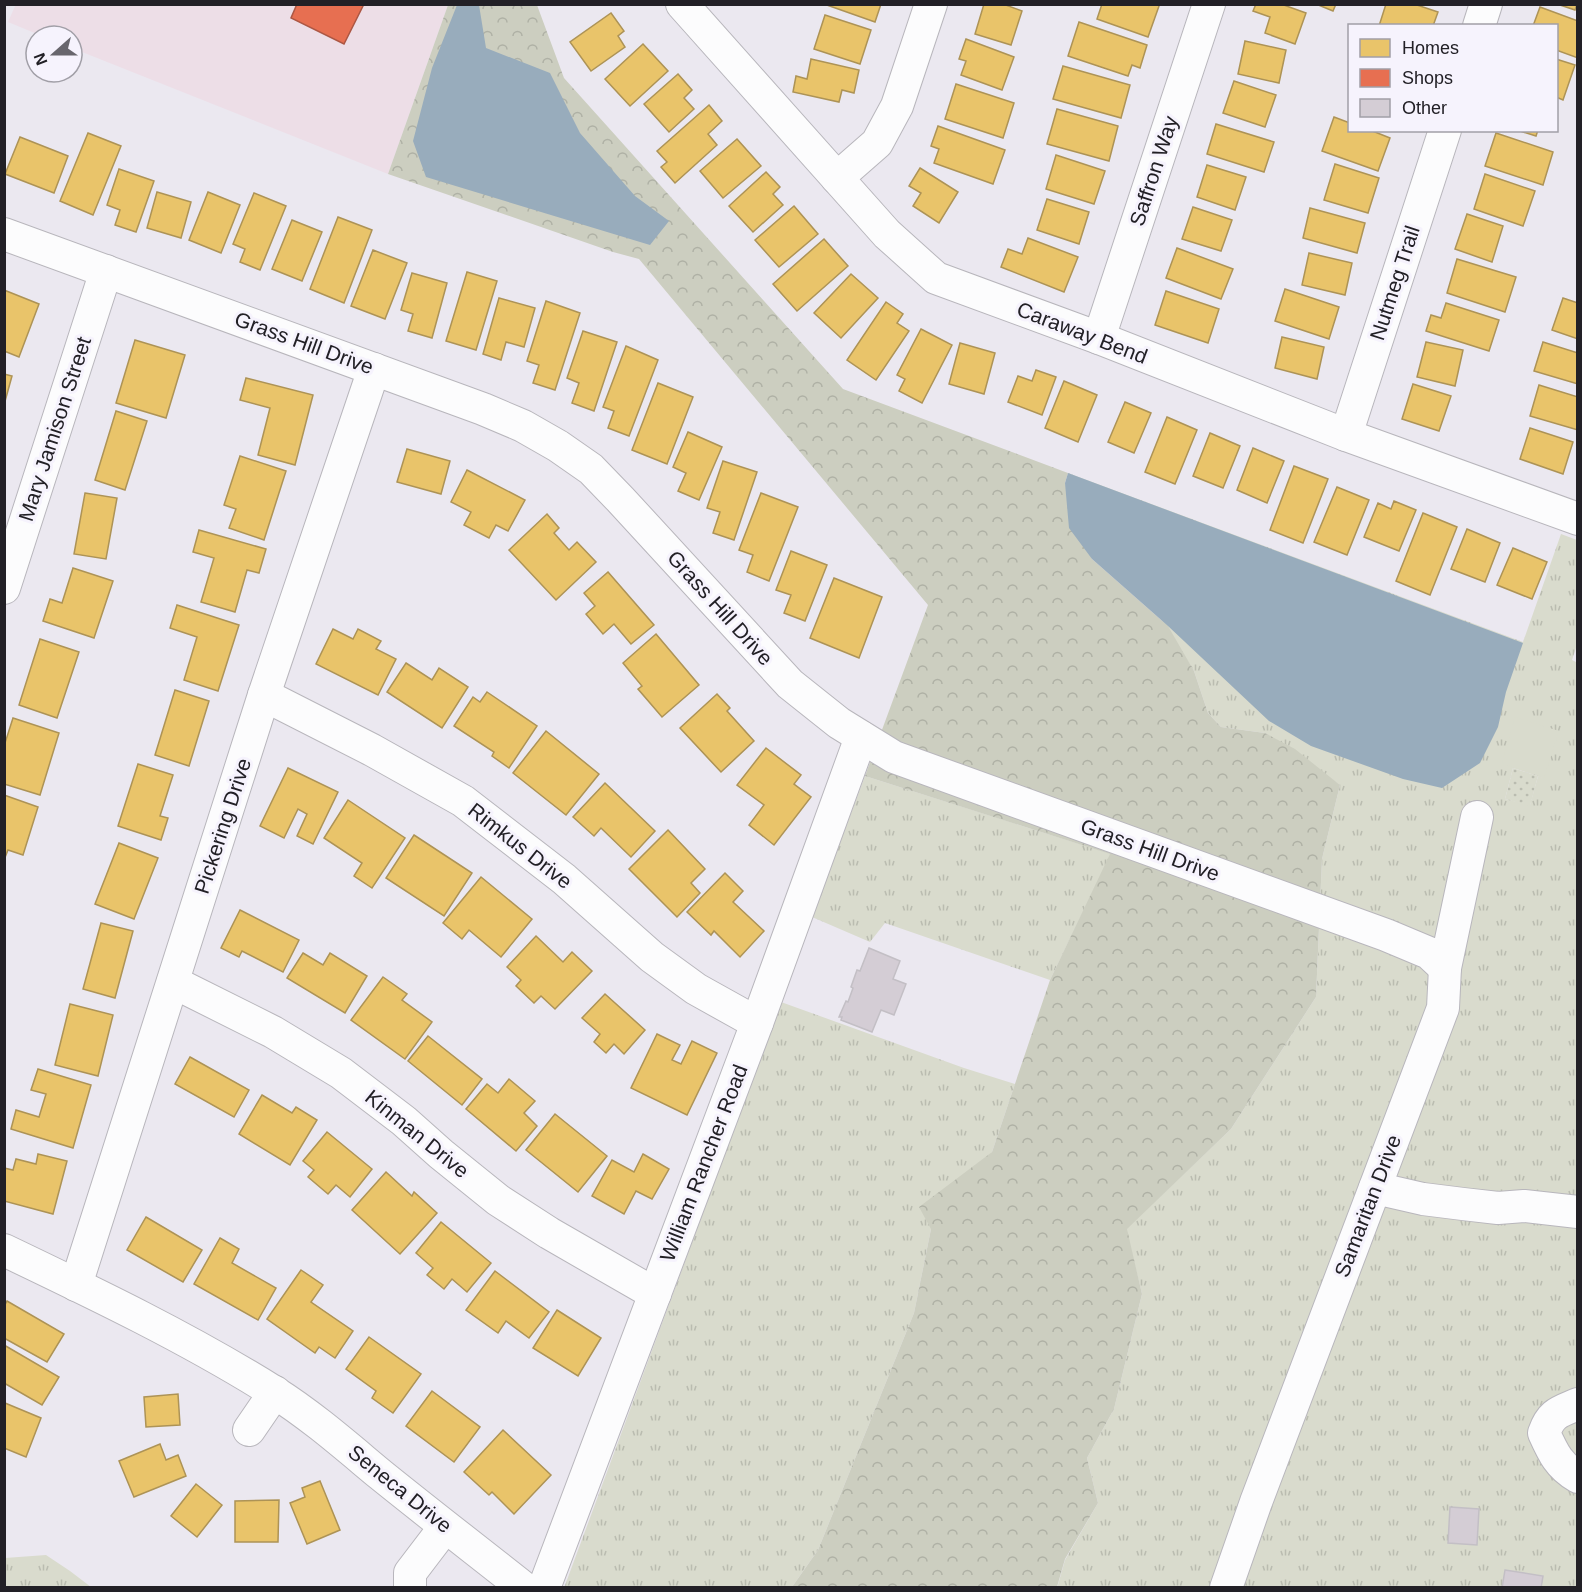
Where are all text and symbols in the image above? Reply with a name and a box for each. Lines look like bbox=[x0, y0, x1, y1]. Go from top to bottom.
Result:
north arrow bbox=[24, 24, 84, 84]
legend bbox=[1348, 24, 1558, 132]
text: Homes bbox=[1402, 38, 1459, 58]
text: N bbox=[30, 51, 50, 68]
text: Shops bbox=[1402, 68, 1453, 88]
text: Other bbox=[1402, 98, 1447, 118]
street label: Saffron Way bbox=[1125, 112, 1182, 229]
street label: Nutmeg Trail bbox=[1365, 223, 1424, 343]
street label: Caraway Bend bbox=[1014, 297, 1151, 368]
street label: Grass Hill Drive bbox=[232, 307, 377, 378]
street label: Mary Jamison Street bbox=[14, 334, 95, 524]
street label: Grass Hill Drive bbox=[663, 546, 778, 670]
street label: Pickering Drive bbox=[190, 755, 255, 897]
street label: Rimkus Drive bbox=[464, 798, 577, 893]
street label: Grass Hill Drive bbox=[1078, 814, 1223, 885]
street label: William Rancher Road bbox=[655, 1061, 752, 1264]
street label: Kinman Drive bbox=[361, 1085, 474, 1182]
street label: Samaritan Drive bbox=[1330, 1131, 1405, 1280]
street label: Seneca Drive bbox=[344, 1440, 457, 1537]

